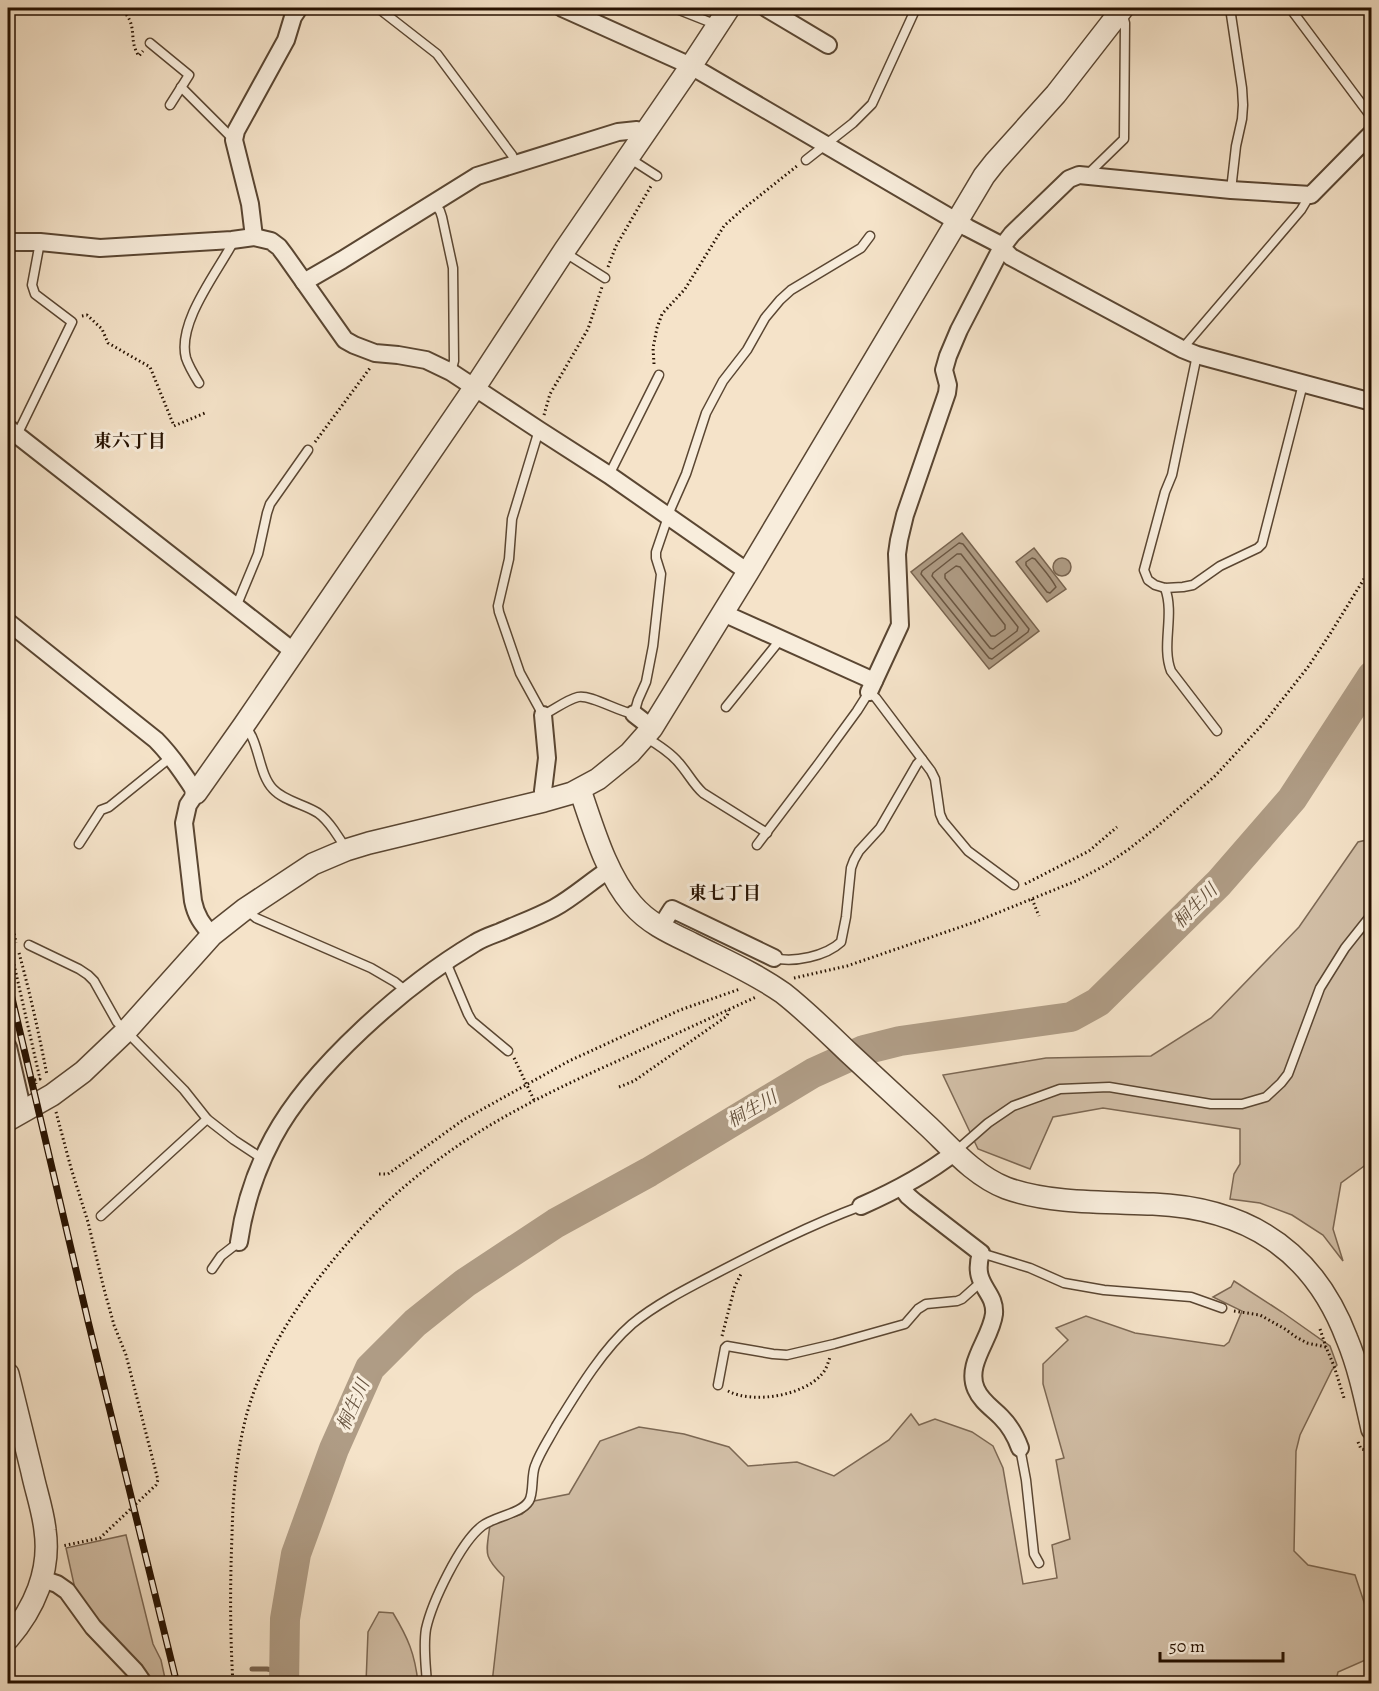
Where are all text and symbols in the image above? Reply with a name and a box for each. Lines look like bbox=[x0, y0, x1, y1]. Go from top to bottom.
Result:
district label: 東六丁目 bbox=[94, 429, 166, 453]
water label: 桐生川 bbox=[1167, 877, 1224, 934]
district label: 東七丁目 bbox=[689, 881, 761, 905]
water label: 桐生川 bbox=[723, 1084, 783, 1133]
water label: 桐生川 bbox=[331, 1374, 376, 1435]
scale bar bbox=[1160, 1625, 1283, 1663]
text: 50 m bbox=[1169, 1634, 1205, 1658]

